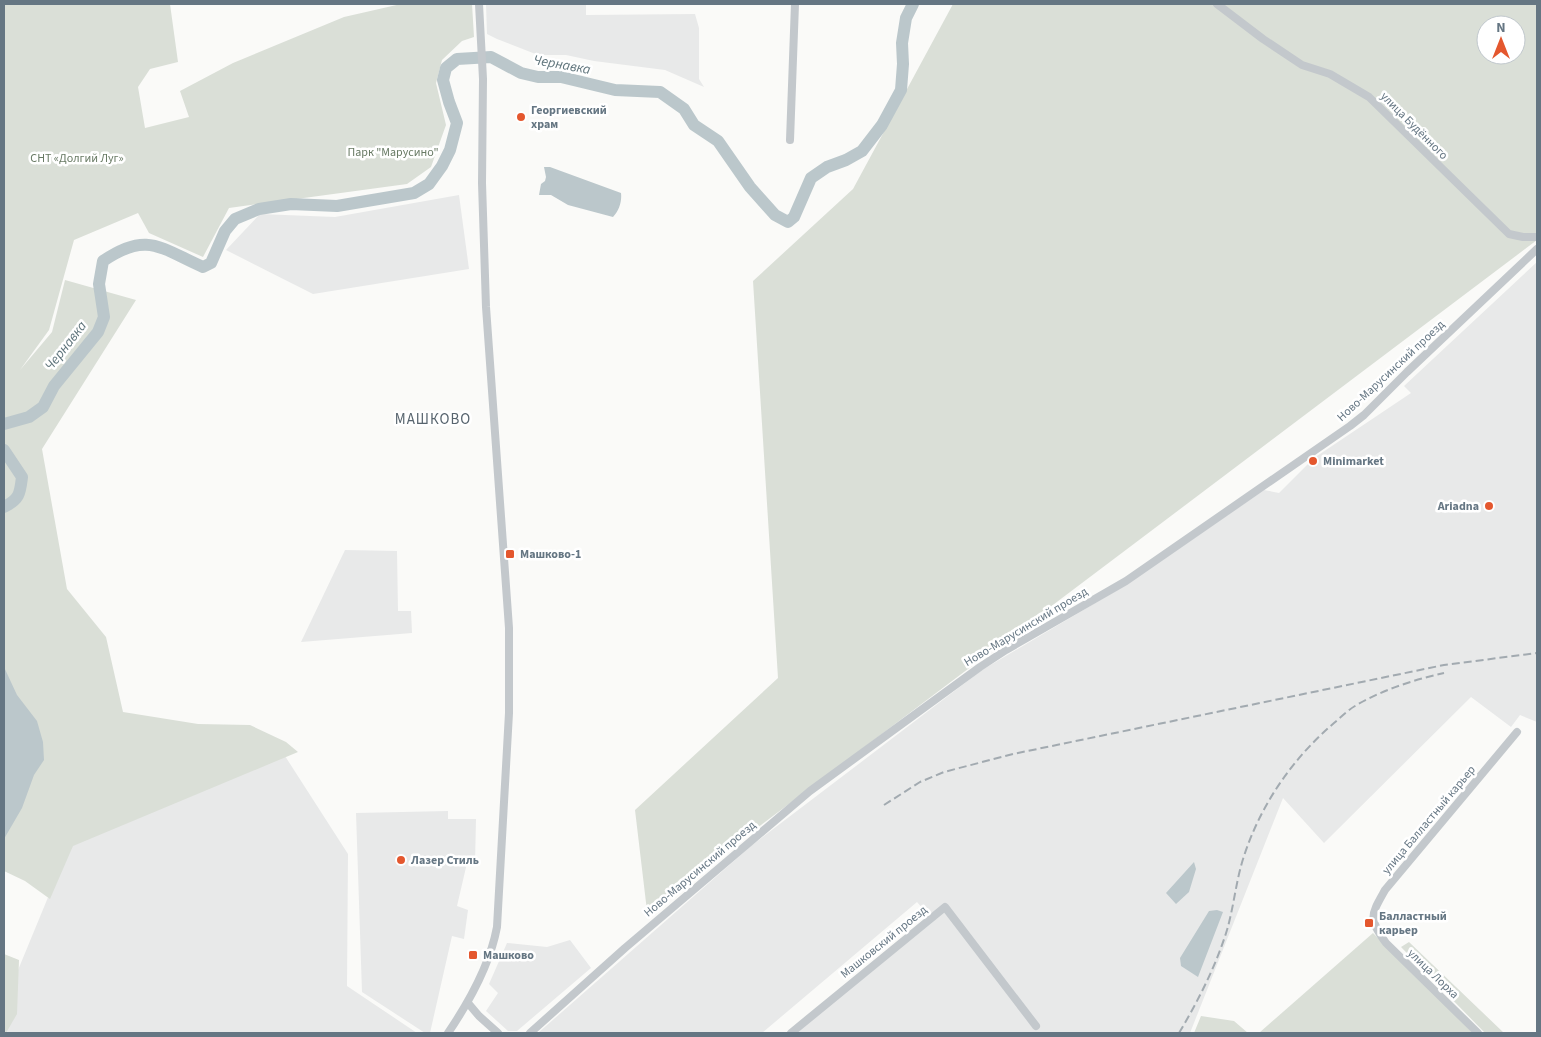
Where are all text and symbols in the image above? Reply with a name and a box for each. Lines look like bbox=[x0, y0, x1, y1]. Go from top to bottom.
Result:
north arrow bbox=[1476, 15, 1526, 65]
text: N bbox=[1496, 18, 1506, 38]
water label: Чернавка bbox=[532, 50, 593, 80]
street label: улица Будённого bbox=[1376, 88, 1452, 164]
place label: Георгиевский храм bbox=[531, 102, 607, 133]
marker: Георгиевский храм bbox=[515, 111, 527, 123]
park label: Парк "Марусино" bbox=[347, 144, 439, 161]
park label: СНТ «Долгий Луг» bbox=[30, 150, 124, 167]
street label: Ново-Марусинский проезд bbox=[1333, 316, 1449, 426]
water label: Чернавка bbox=[40, 317, 92, 375]
district label: МАШКОВО bbox=[395, 409, 471, 430]
place label: Minimarket bbox=[1323, 453, 1384, 470]
marker: Minimarket bbox=[1307, 455, 1319, 467]
place label: Ariadna bbox=[1437, 498, 1479, 515]
marker: Ariadna bbox=[1483, 500, 1495, 512]
place label: Машково-1 bbox=[520, 546, 581, 563]
marker: Машково-1 bbox=[504, 548, 516, 560]
street label: Ново-Марусинский проезд bbox=[961, 583, 1092, 671]
street label: улица Балластный карьер bbox=[1378, 762, 1480, 878]
street label: Ново-Марусинский проезд bbox=[640, 817, 760, 921]
place label: Лазер Стиль bbox=[410, 852, 479, 869]
marker: Лазер Стиль bbox=[395, 854, 407, 866]
street label: Машковский проезд bbox=[837, 901, 931, 982]
place label: Балластный карьер bbox=[1379, 908, 1447, 939]
marker: Балластный карьер bbox=[1363, 917, 1375, 929]
street label: улица Лорха bbox=[1403, 945, 1463, 1003]
place label: Машково bbox=[483, 947, 534, 964]
marker: Машково bbox=[467, 949, 479, 961]

